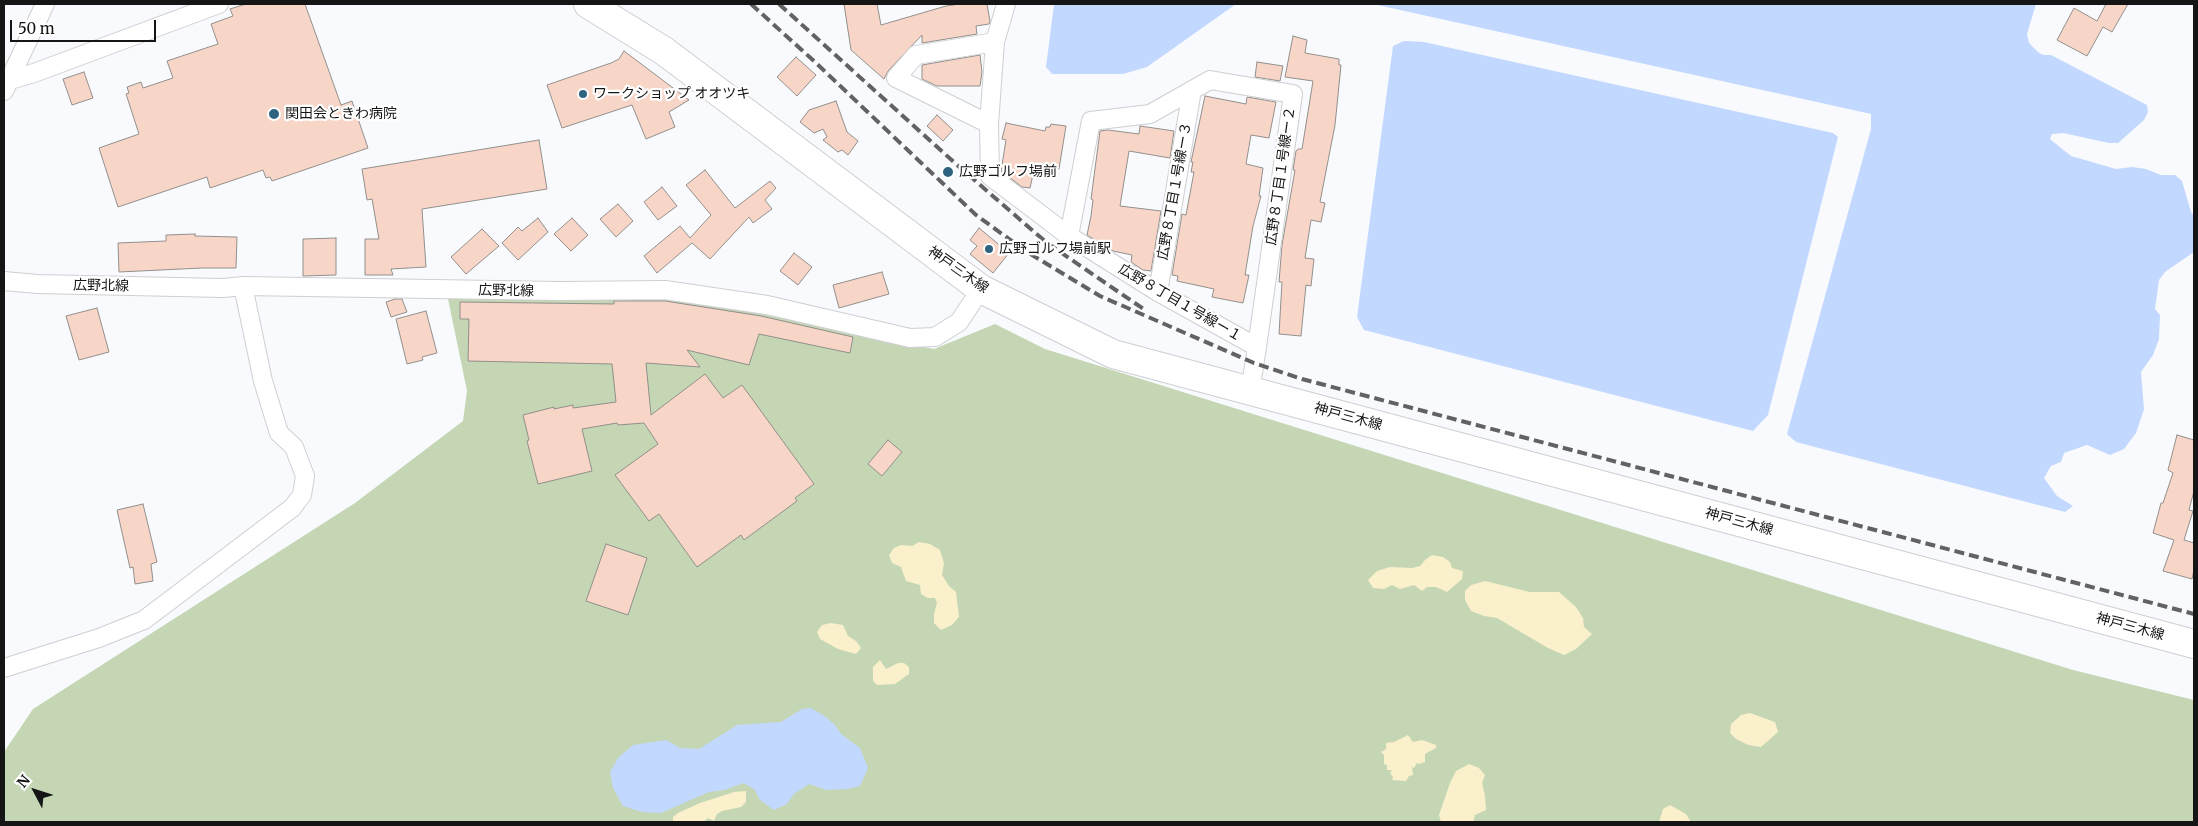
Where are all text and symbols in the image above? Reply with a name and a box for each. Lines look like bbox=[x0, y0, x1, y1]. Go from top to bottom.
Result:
scale bar bbox=[12, 10, 159, 42]
text: 50 m bbox=[18, 19, 55, 38]
place label: ワークショップ オオツキ bbox=[593, 86, 750, 102]
marker: ワークショップ オオツキ bbox=[577, 88, 589, 100]
place label: 関田会ときわ病院 bbox=[285, 106, 397, 122]
street label: 広野８丁目１号線ー２ bbox=[1263, 106, 1299, 246]
marker: 関田会ときわ病院 bbox=[267, 107, 281, 121]
street label: 広野８丁目１号線ー３ bbox=[1155, 121, 1195, 261]
place label: 広野ゴルフ場前 bbox=[959, 164, 1057, 180]
marker: 広野ゴルフ場前 bbox=[941, 165, 955, 179]
place label: 広野ゴルフ場前駅 bbox=[999, 241, 1111, 257]
street label: 神戸三木線 bbox=[925, 243, 991, 297]
marker: 広野ゴルフ場前駅 bbox=[983, 243, 995, 255]
street label: 広野８丁目１号線ー１ bbox=[1115, 261, 1245, 345]
street label: 広野北線 bbox=[73, 277, 129, 295]
street label: 広野北線 bbox=[478, 282, 534, 300]
street label: 神戸三木線 bbox=[1312, 400, 1384, 434]
street label: 神戸三木線 bbox=[1703, 505, 1775, 539]
street label: 神戸三木線 bbox=[2094, 610, 2166, 644]
north arrow bbox=[10, 766, 60, 816]
text: N bbox=[13, 771, 34, 791]

